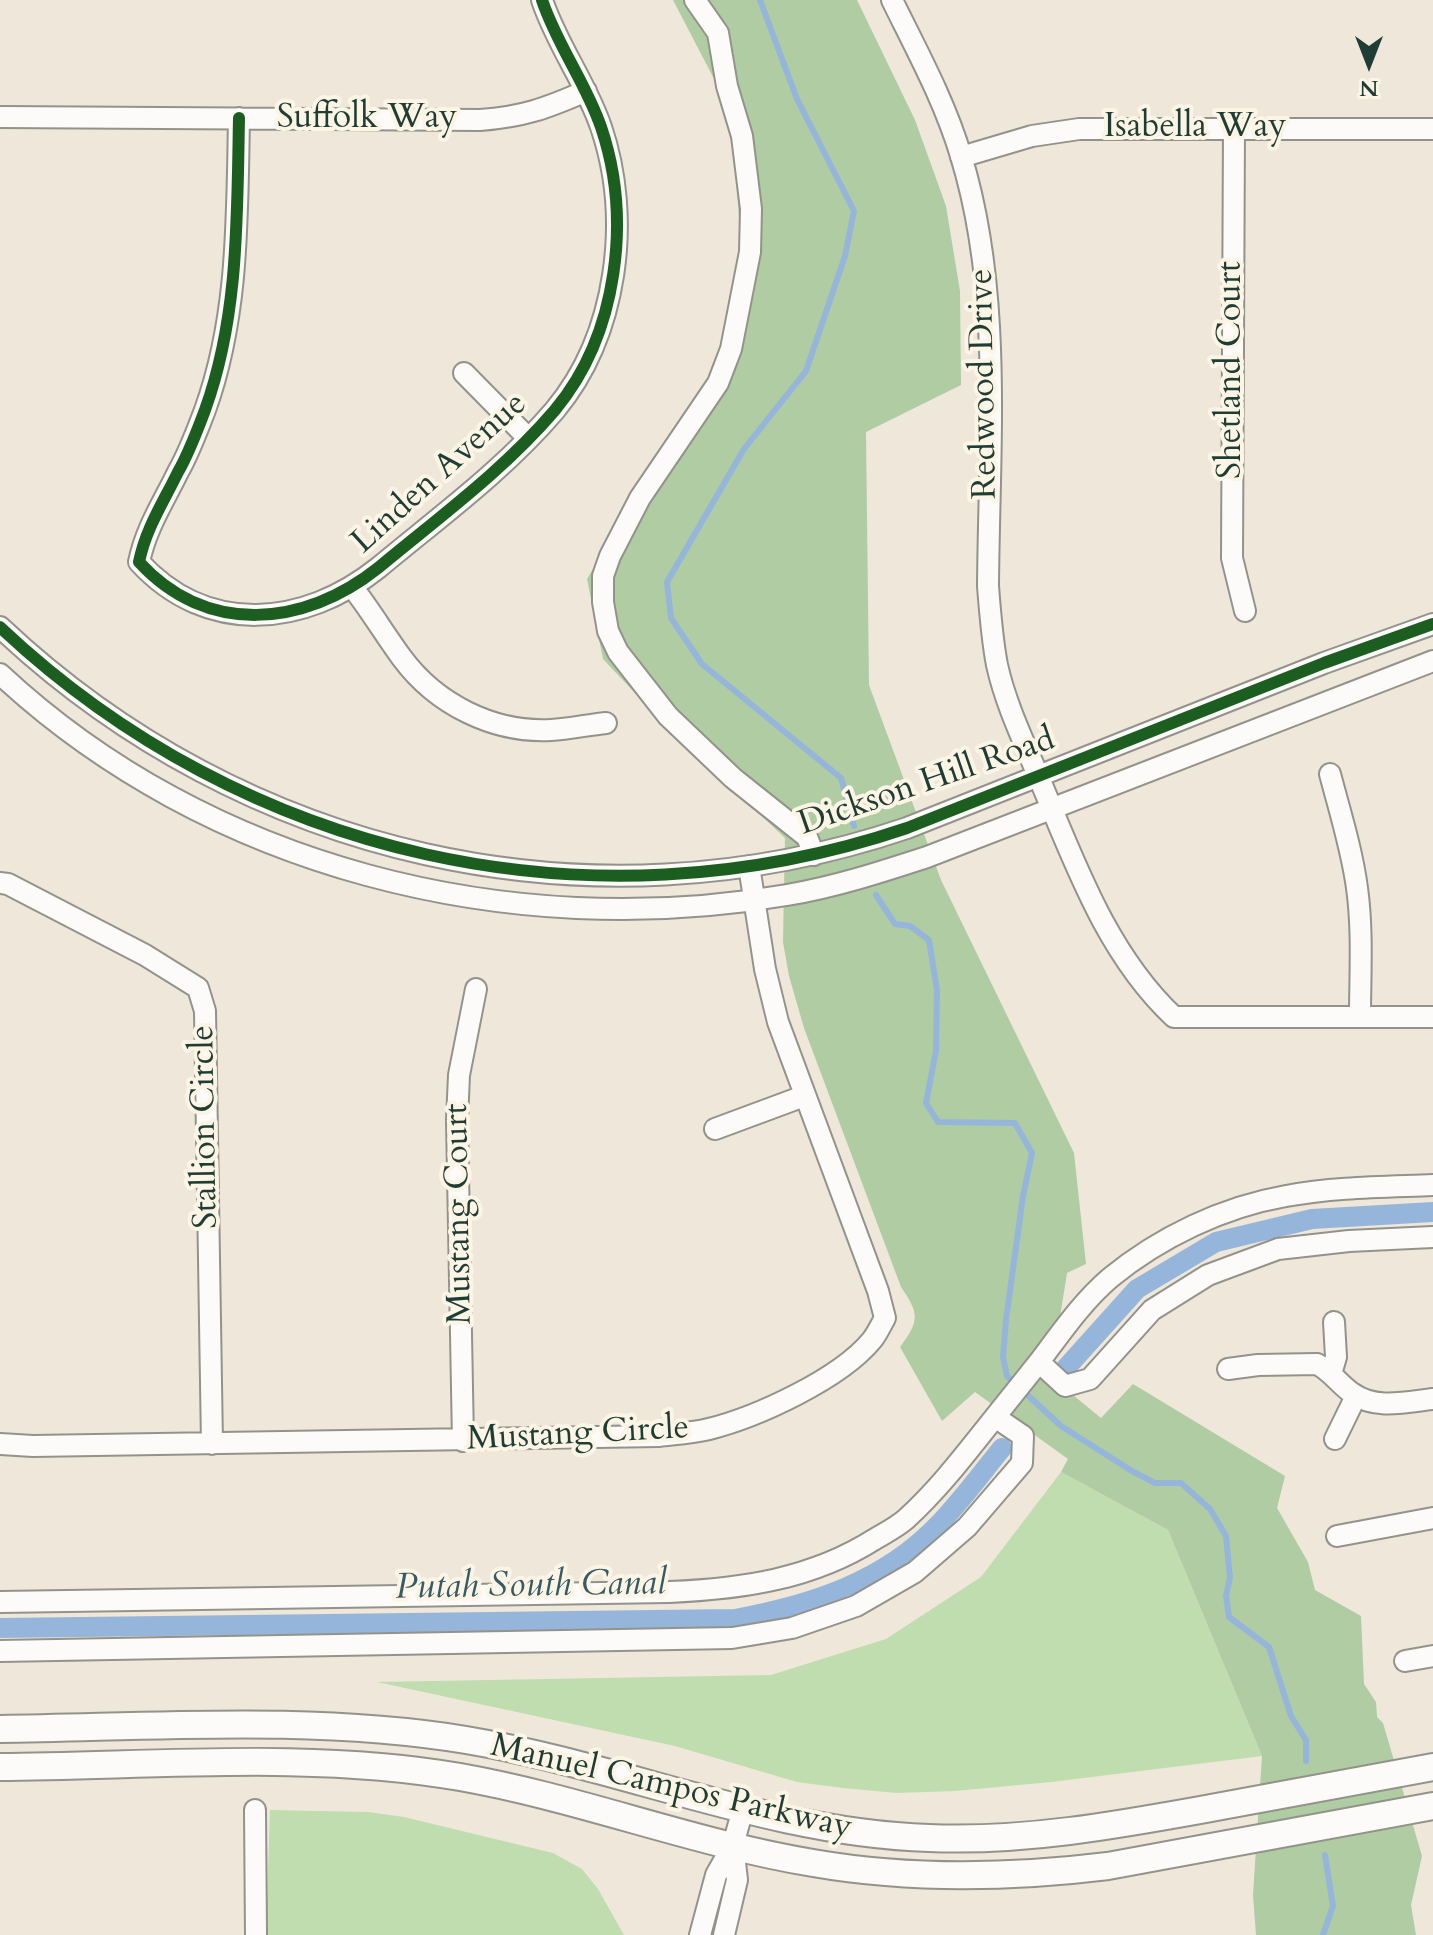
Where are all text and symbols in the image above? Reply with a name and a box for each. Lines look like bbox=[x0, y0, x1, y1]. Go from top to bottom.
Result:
north arrow bbox=[1329, 24, 1409, 104]
text: N bbox=[1359, 73, 1379, 103]
street label: Suffolk Way bbox=[277, 99, 457, 139]
street label: Isabella Way bbox=[1104, 108, 1286, 148]
street label: Shetland Court bbox=[1212, 261, 1252, 479]
street label: Redwood Drive bbox=[963, 268, 1007, 500]
street label: Linden Avenue bbox=[344, 385, 536, 563]
street label: Dickson Hill Road bbox=[794, 720, 1060, 846]
street label: Stallion Circle bbox=[184, 1025, 228, 1229]
street label: Mustang Court bbox=[438, 1103, 482, 1325]
street label: Mustang Circle bbox=[466, 1409, 690, 1461]
water label: Putah South Canal bbox=[395, 1563, 667, 1611]
street label: Manuel Campos Parkway bbox=[486, 1727, 856, 1849]

